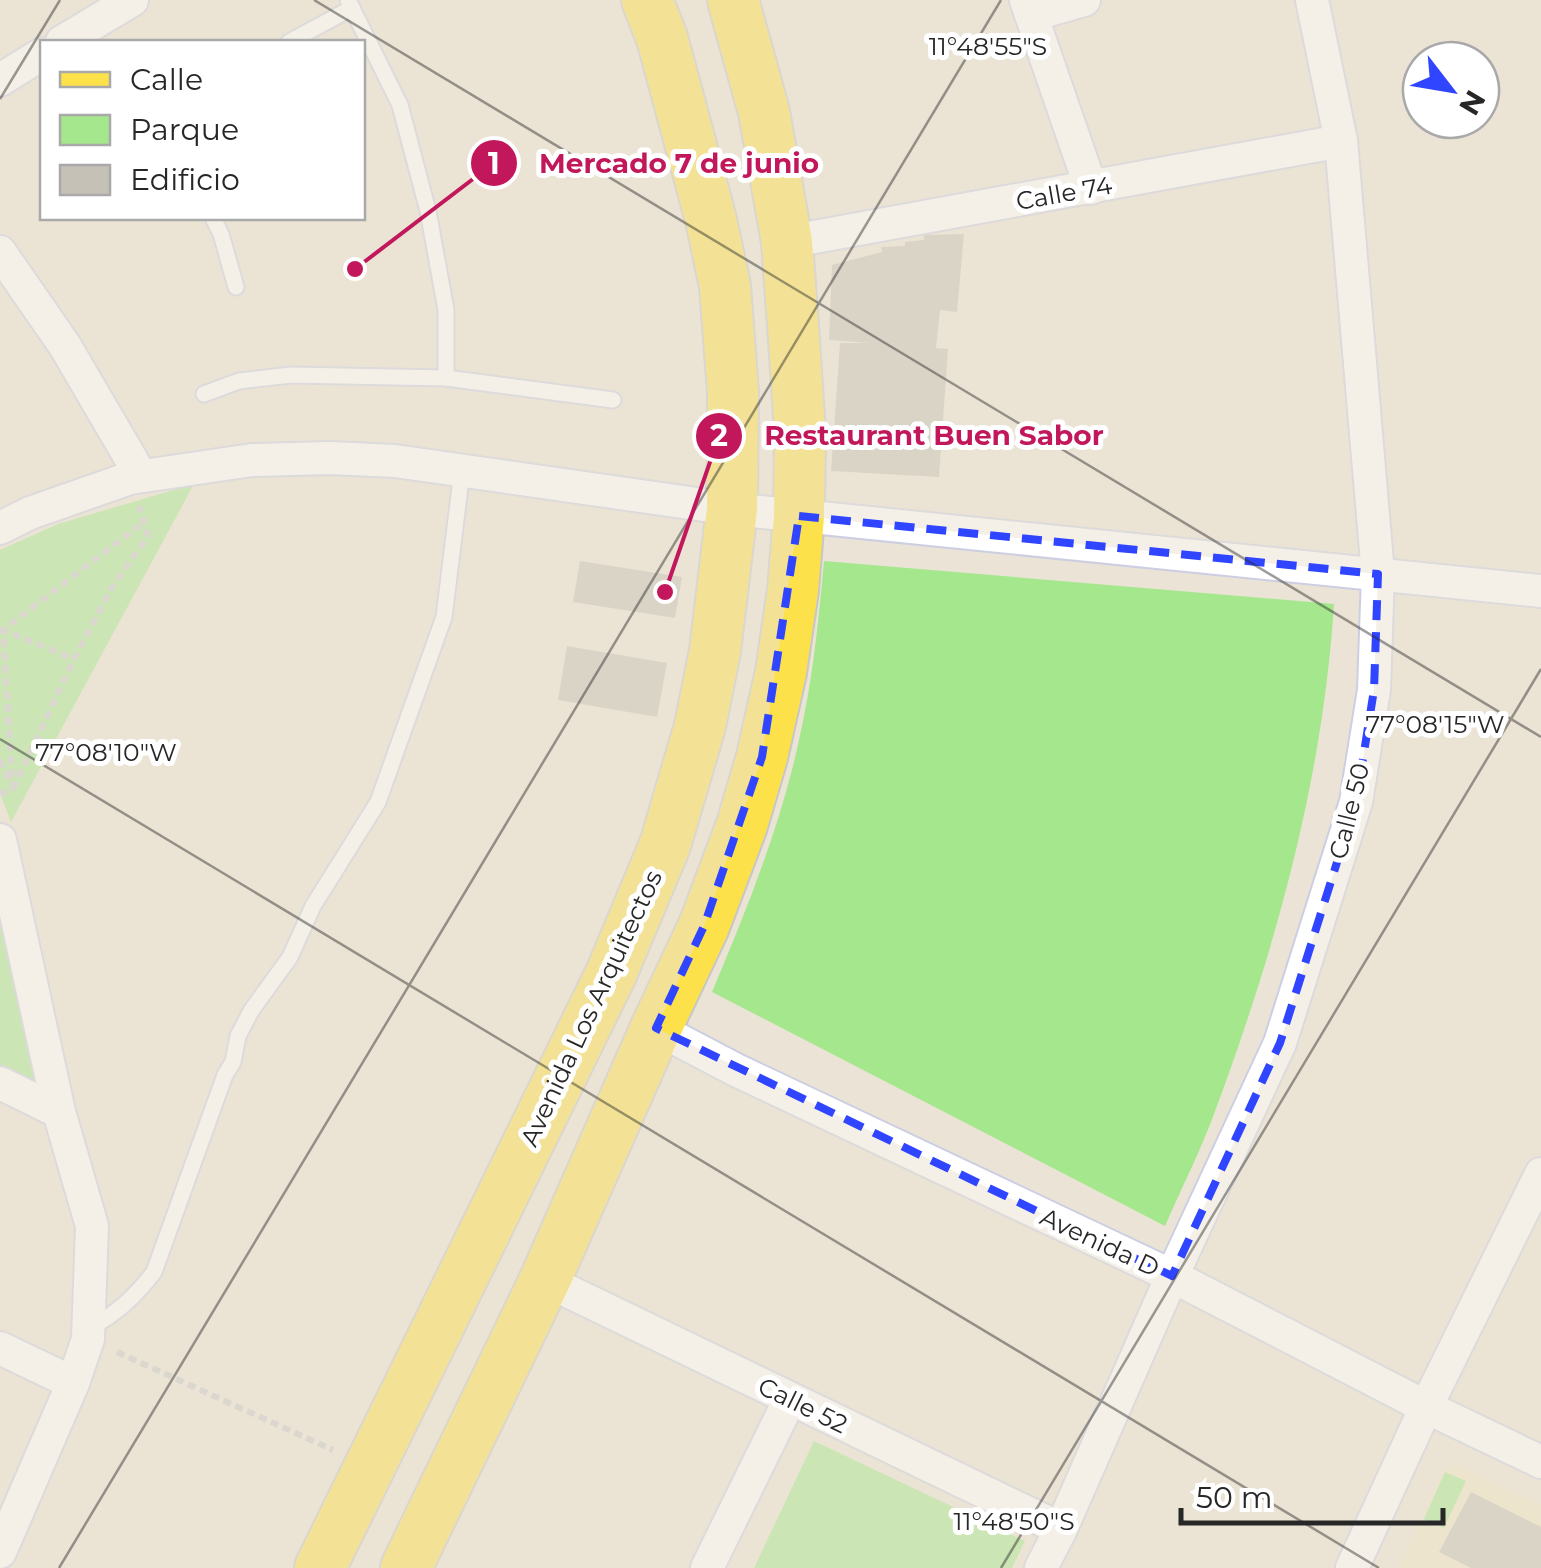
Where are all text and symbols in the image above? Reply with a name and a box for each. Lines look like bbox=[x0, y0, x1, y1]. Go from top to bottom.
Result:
text: 11°48'55"S bbox=[929, 31, 1047, 61]
legend bbox=[40, 40, 365, 220]
north arrow bbox=[1401, 40, 1501, 140]
text: Calle bbox=[130, 61, 203, 98]
text: N bbox=[1452, 84, 1493, 121]
text: Parque bbox=[130, 111, 239, 148]
callout: Mercado 7 de junio bbox=[469, 134, 839, 192]
text: 1 bbox=[488, 145, 500, 182]
text: Mercado 7 de junio bbox=[539, 146, 819, 180]
text: Edificio bbox=[130, 161, 240, 198]
street label: Calle 74 bbox=[1014, 170, 1115, 216]
callout: Restaurant Buen Sabor bbox=[694, 407, 1124, 465]
text: 2 bbox=[710, 417, 728, 454]
text: Restaurant Buen Sabor bbox=[764, 418, 1104, 452]
text: 77°08'15"W bbox=[1365, 709, 1505, 739]
text: 77°08'10"W bbox=[35, 737, 177, 767]
street label: Calle 50 bbox=[1323, 760, 1375, 862]
street label: Avenida Los Arquitectos bbox=[514, 865, 668, 1151]
street label: Avenida D bbox=[1036, 1201, 1164, 1283]
street label: Calle 52 bbox=[753, 1371, 853, 1439]
scale bar bbox=[1181, 1463, 1444, 1525]
text: 50 m bbox=[1196, 1479, 1273, 1516]
text: 11°48'50"S bbox=[953, 1506, 1075, 1536]

